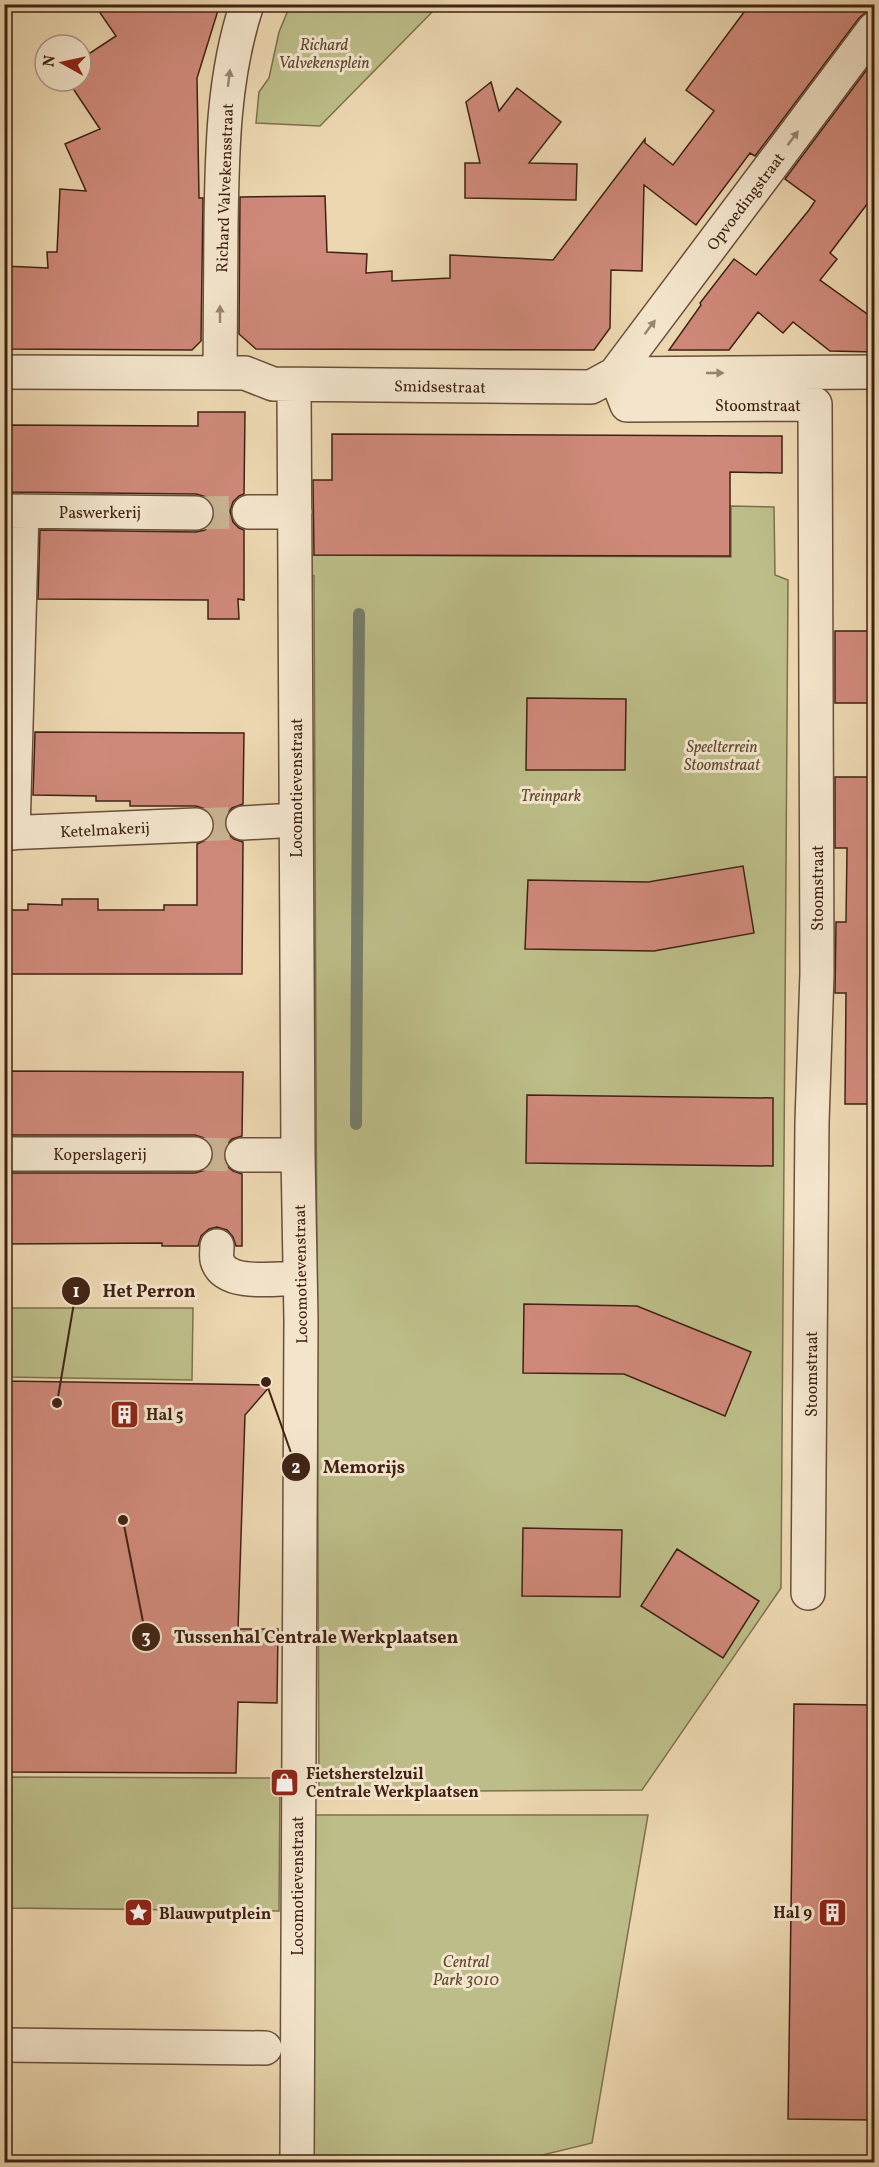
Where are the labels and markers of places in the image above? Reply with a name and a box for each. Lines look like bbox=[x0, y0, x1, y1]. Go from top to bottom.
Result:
callout: Het Perron bbox=[61, 1273, 208, 1309]
building icon: Hal 5 bbox=[109, 1398, 141, 1430]
place label: Hal 5 bbox=[146, 1405, 184, 1427]
callout: Memorijs bbox=[281, 1449, 417, 1485]
callout: Tussenhal Centrale Werkplaatsen bbox=[131, 1619, 470, 1655]
place label: Fietsherstelzuil Centrale Werkplaatsen bbox=[306, 1764, 479, 1804]
shop icon: Fietsherstelzuil Centrale Werkplaatsen bbox=[269, 1766, 301, 1798]
building icon: Hal 9 bbox=[817, 1896, 849, 1928]
place icon: Blauwputplein bbox=[122, 1897, 154, 1929]
place label: Hal 9 bbox=[773, 1903, 812, 1925]
place label: Blauwputplein bbox=[159, 1904, 272, 1926]

